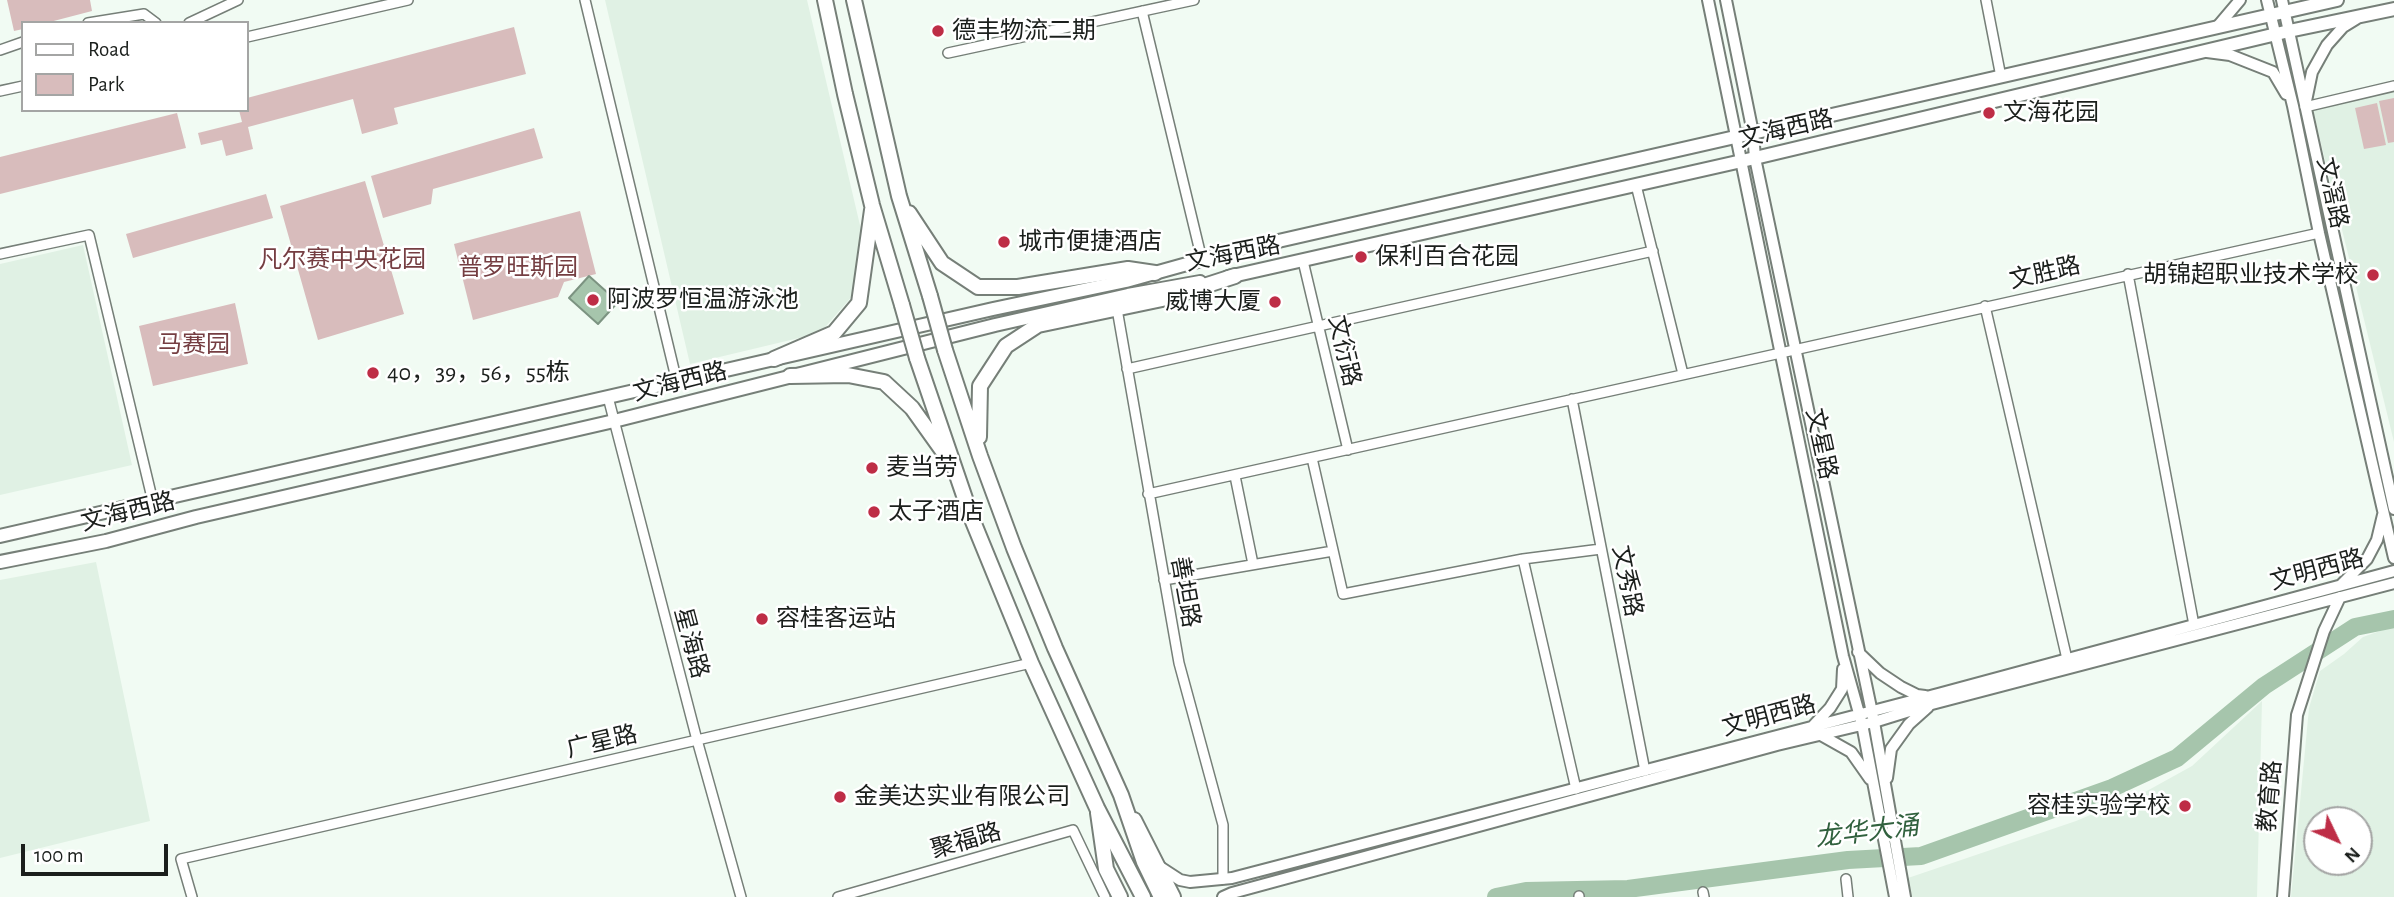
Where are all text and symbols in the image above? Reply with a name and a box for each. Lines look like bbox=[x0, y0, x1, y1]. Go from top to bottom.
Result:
place label: 德丰物流二期 bbox=[952, 17, 1096, 45]
legend bbox=[21, 21, 248, 112]
marker: 德丰物流二期 bbox=[930, 23, 946, 39]
text: Road bbox=[88, 39, 130, 60]
text: Park bbox=[88, 74, 124, 95]
place label: 文海花园 bbox=[2003, 99, 2099, 127]
street label: 文海西路 bbox=[1736, 104, 1836, 154]
marker: 文海花园 bbox=[1981, 105, 1997, 121]
street label: 文滘路 bbox=[2310, 155, 2354, 231]
place label: 城市便捷酒店 bbox=[1018, 228, 1162, 256]
street label: 文海西路 bbox=[1183, 231, 1283, 277]
marker: 城市便捷酒店 bbox=[996, 234, 1012, 250]
place label: 保利百合花园 bbox=[1375, 243, 1519, 271]
park label: 凡尔赛中央花园 bbox=[258, 246, 426, 274]
marker: 保利百合花园 bbox=[1353, 249, 1369, 265]
street label: 文胜路 bbox=[2007, 251, 2083, 295]
park label: 普罗旺斯园 bbox=[458, 254, 578, 282]
place label: 胡锦超职业技术学校 bbox=[2143, 261, 2359, 289]
marker: 胡锦超职业技术学校 bbox=[2365, 267, 2381, 283]
place label: 阿波罗恒温游泳池 bbox=[607, 286, 799, 314]
place label: 威博大厦 bbox=[1165, 288, 1261, 316]
marker: 阿波罗恒温游泳池 bbox=[585, 292, 601, 308]
marker: 威博大厦 bbox=[1267, 294, 1283, 310]
street label: 文衍路 bbox=[1322, 313, 1366, 389]
park label: 马赛园 bbox=[158, 331, 230, 359]
street label: 文海西路 bbox=[630, 356, 730, 408]
place label: 40，39，56，55栋 bbox=[387, 359, 570, 387]
marker: 40，39，56，55栋 bbox=[365, 365, 381, 381]
street label: 文星路 bbox=[1799, 406, 1843, 482]
place label: 麦当劳 bbox=[886, 454, 958, 482]
marker: 麦当劳 bbox=[864, 460, 880, 476]
street label: 文海西路 bbox=[78, 486, 178, 538]
place label: 太子酒店 bbox=[888, 498, 984, 526]
marker: 太子酒店 bbox=[866, 504, 882, 520]
street label: 文秀路 bbox=[1606, 543, 1648, 619]
street label: 文明西路 bbox=[2267, 544, 2367, 596]
street label: 善坦路 bbox=[1165, 554, 1205, 630]
street label: 星海路 bbox=[668, 604, 714, 682]
place label: 容桂客运站 bbox=[776, 605, 896, 633]
marker: 容桂客运站 bbox=[754, 611, 770, 627]
street label: 文明西路 bbox=[1719, 690, 1819, 742]
street label: 广星路 bbox=[564, 720, 640, 764]
street label: 教育路 bbox=[2253, 759, 2287, 833]
place label: 金美达实业有限公司 bbox=[854, 783, 1070, 811]
marker: 金美达实业有限公司 bbox=[832, 789, 848, 805]
place label: 容桂实验学校 bbox=[2027, 792, 2171, 820]
marker: 容桂实验学校 bbox=[2177, 798, 2193, 814]
north arrow bbox=[2303, 806, 2373, 876]
water label: 龙华大涌 bbox=[1813, 810, 1921, 854]
street label: 聚福路 bbox=[927, 817, 1005, 865]
scale bar bbox=[24, 830, 172, 874]
text: N bbox=[2341, 843, 2363, 866]
text: 100 m bbox=[34, 845, 84, 866]

